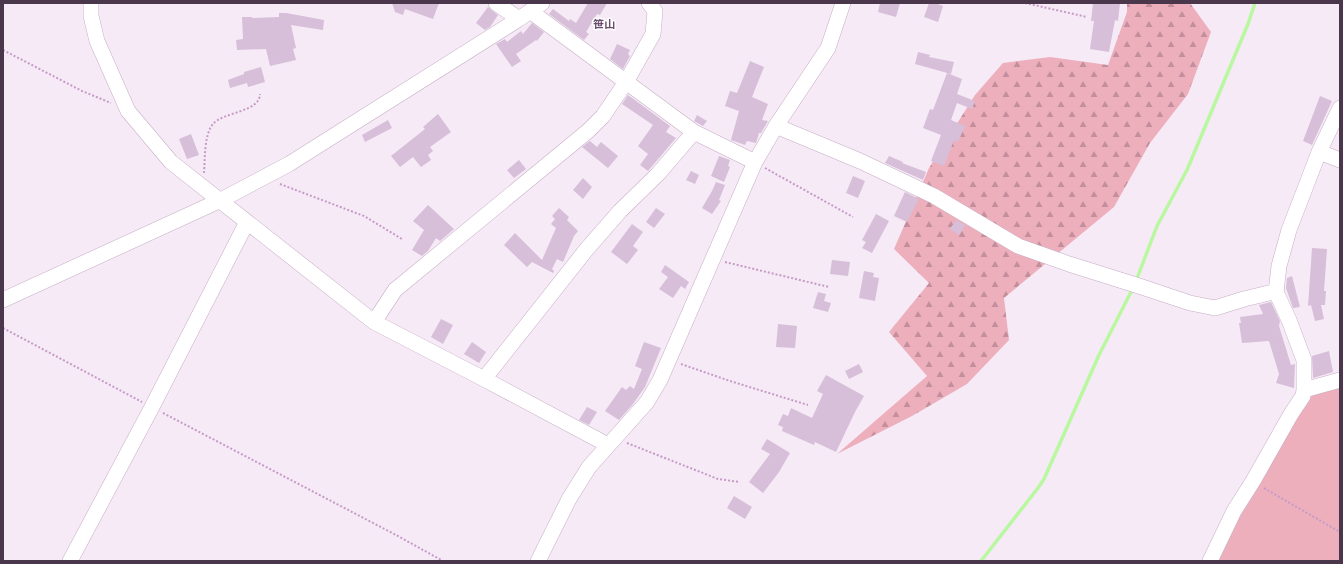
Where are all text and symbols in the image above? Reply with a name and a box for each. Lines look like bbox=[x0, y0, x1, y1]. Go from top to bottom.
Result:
district label: 笹山 bbox=[593, 18, 615, 31]

